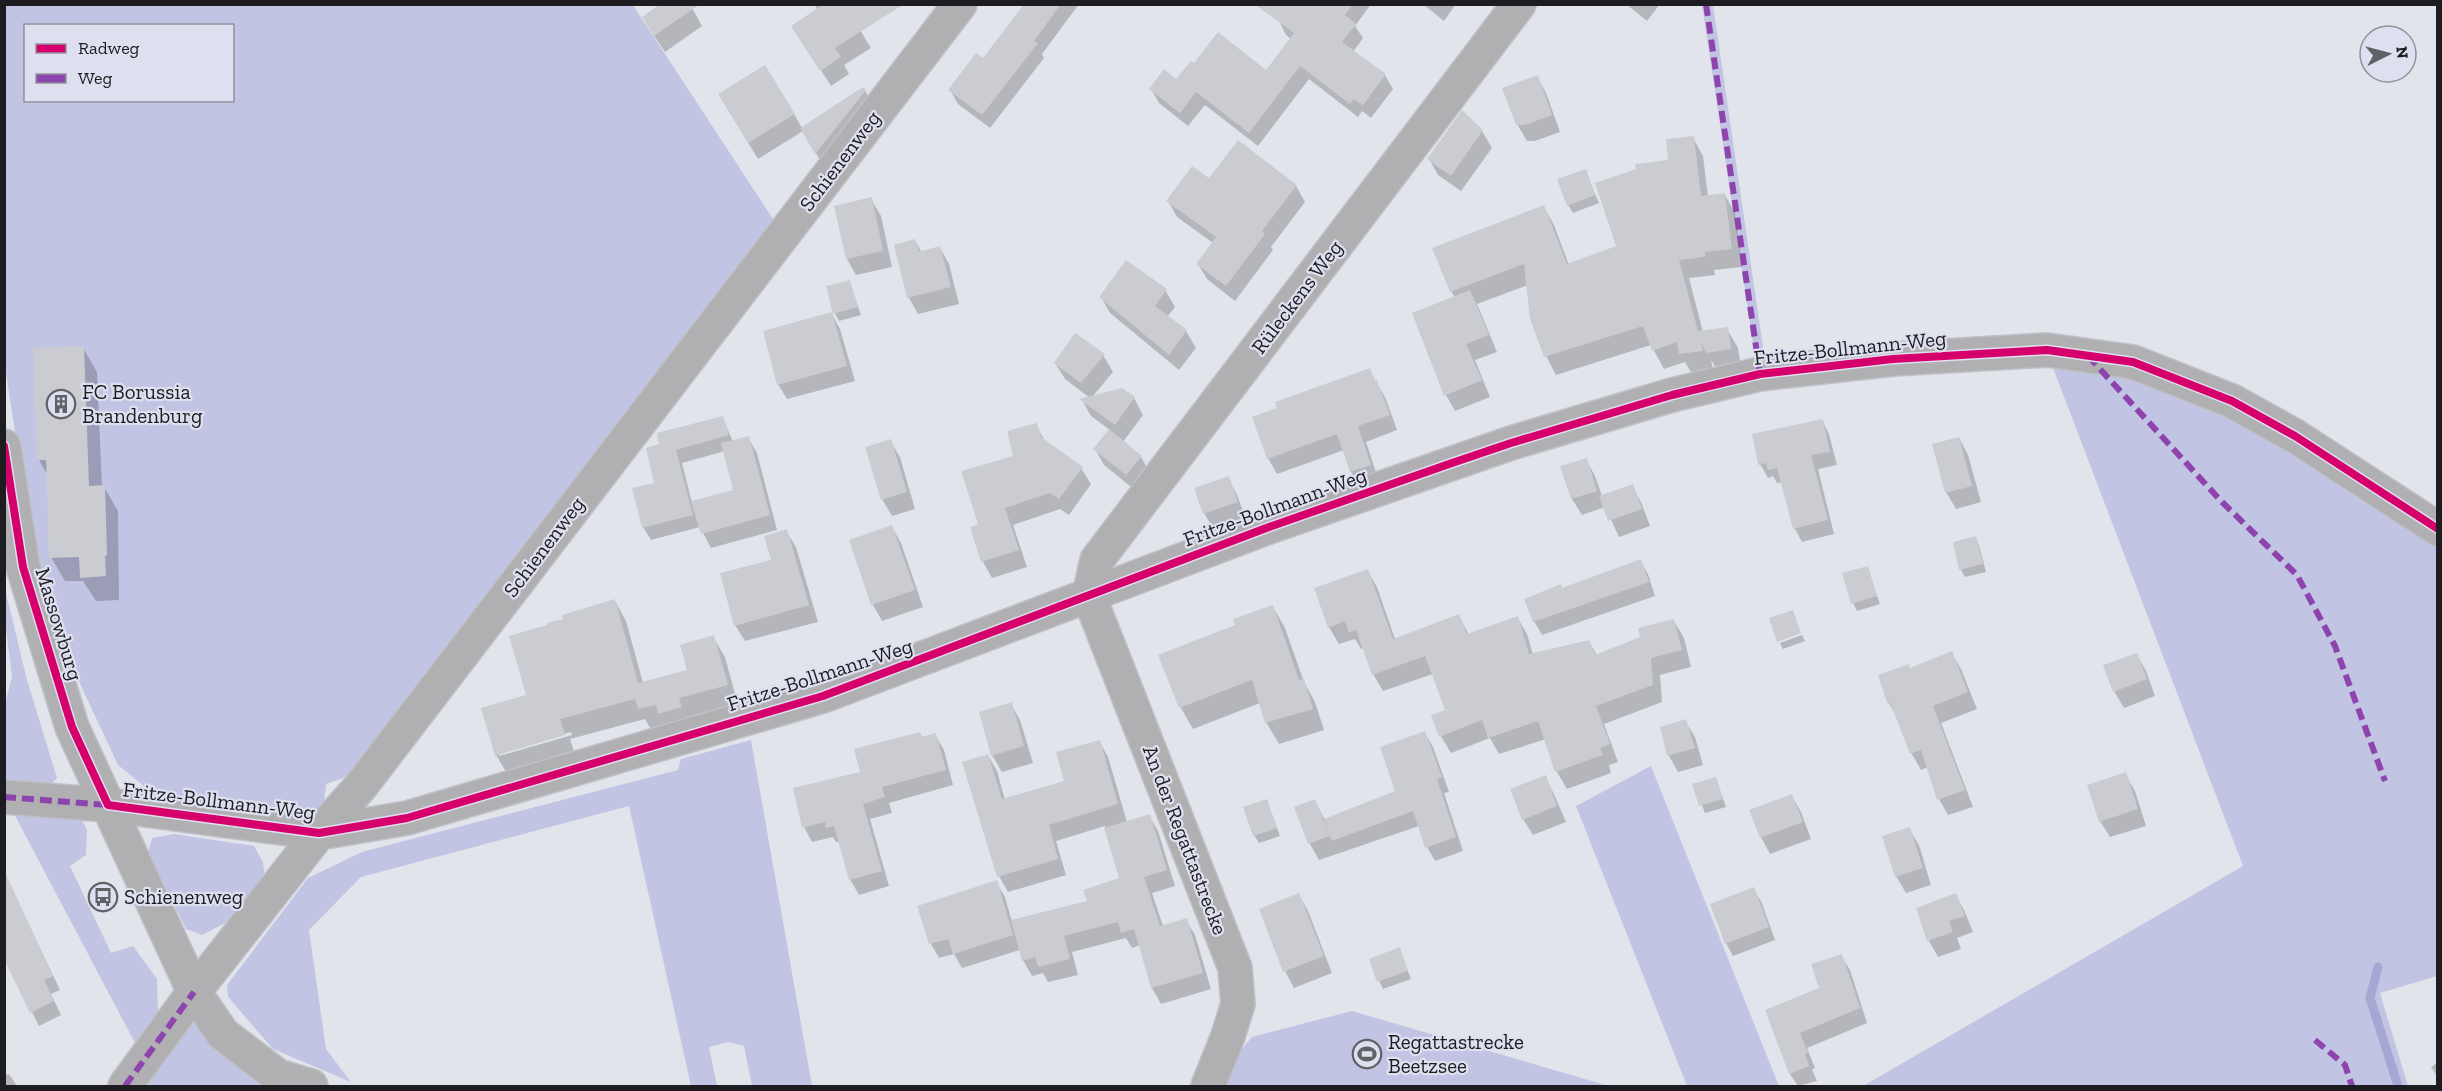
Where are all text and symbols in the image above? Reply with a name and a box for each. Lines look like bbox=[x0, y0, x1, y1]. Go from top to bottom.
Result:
legend bbox=[24, 24, 234, 102]
north arrow bbox=[2358, 24, 2418, 84]
text: Radweg bbox=[78, 37, 140, 59]
text: N bbox=[2392, 45, 2413, 60]
text: Weg bbox=[78, 67, 112, 89]
street label: Schienenweg bbox=[794, 105, 886, 216]
street label: Rüleckens Weg bbox=[1246, 235, 1348, 358]
street label: Fritze-Bollmann-Weg bbox=[1752, 325, 1948, 370]
place label: FC Borussia Brandenburg bbox=[82, 379, 203, 428]
building icon: FC Borussia Brandenburg bbox=[45, 388, 77, 420]
street label: Fritze-Bollmann-Weg bbox=[1180, 461, 1371, 551]
street label: Schienenweg bbox=[498, 491, 590, 602]
street label: Massowburg bbox=[30, 564, 89, 684]
street label: Fritze-Bollmann-Weg bbox=[724, 633, 916, 716]
street label: An der Regattastrecke bbox=[1138, 742, 1233, 938]
street label: Fritze-Bollmann-Weg bbox=[121, 776, 317, 825]
bus stop icon: Schienenweg bbox=[87, 881, 119, 913]
place label: Schienenweg bbox=[124, 884, 244, 909]
place label: Regattastrecke Beetzsee bbox=[1388, 1029, 1524, 1078]
sports icon: Regattastrecke Beetzsee bbox=[1351, 1038, 1383, 1070]

